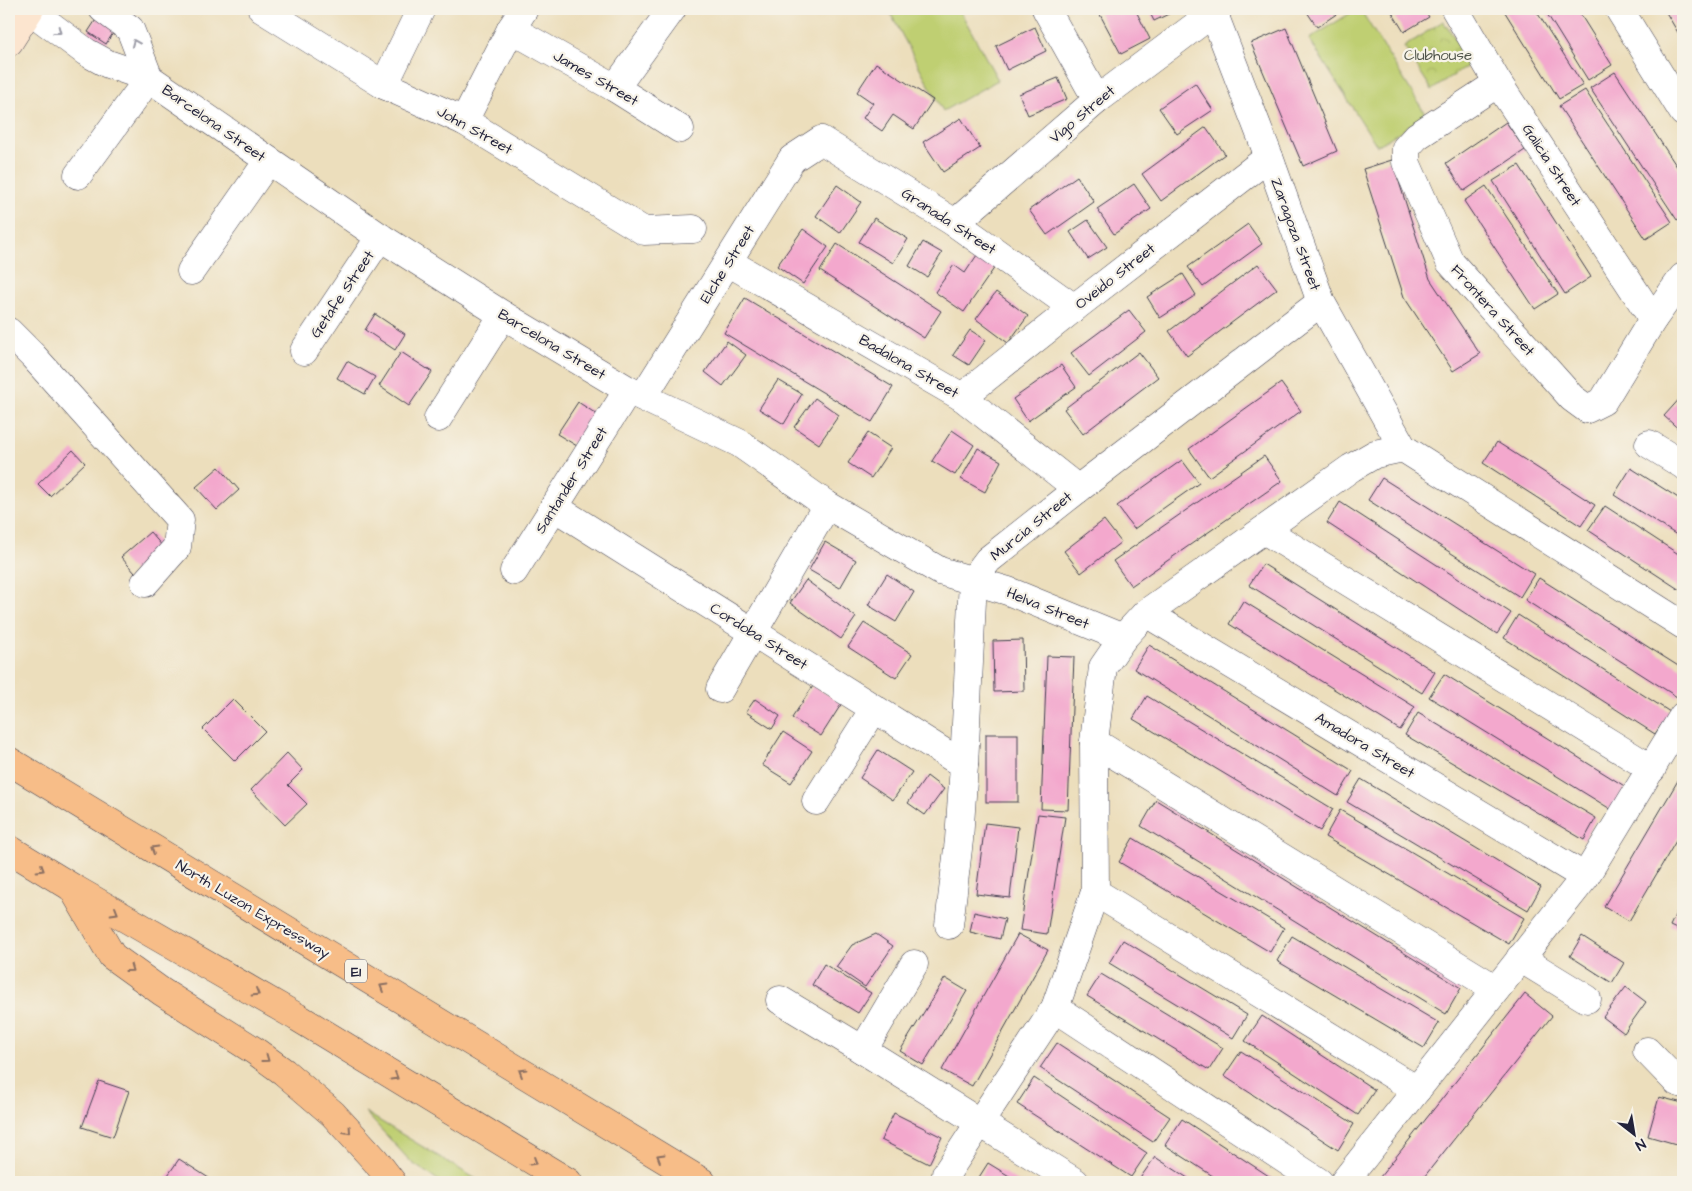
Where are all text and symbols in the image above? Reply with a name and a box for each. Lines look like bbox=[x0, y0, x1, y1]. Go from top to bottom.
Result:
one-way arrow bbox=[52, 25, 62, 34]
one-way arrow bbox=[131, 39, 142, 48]
park label: Clubhouse bbox=[1404, 45, 1472, 66]
street label: James Street bbox=[549, 46, 642, 111]
street label: Barcelona Street bbox=[158, 80, 270, 167]
street label: Vigo Street bbox=[1045, 81, 1120, 149]
street label: John Street bbox=[433, 101, 516, 160]
street label: Galicia Street bbox=[1517, 120, 1586, 211]
street label: Zaragoza Street bbox=[1264, 175, 1326, 294]
street label: Granada Street bbox=[897, 183, 1000, 260]
street label: Elche Street bbox=[695, 221, 760, 307]
street label: Oveido Street bbox=[1071, 238, 1160, 314]
street label: Getafe Street bbox=[305, 246, 379, 342]
street label: Frontera Street bbox=[1446, 260, 1540, 361]
street label: Barcelona Street bbox=[494, 304, 610, 385]
street label: Badalona Street bbox=[855, 329, 962, 403]
street label: Santander Street bbox=[530, 423, 613, 538]
street label: Murcia Street bbox=[986, 487, 1077, 566]
street label: Helva Street bbox=[1003, 582, 1092, 635]
street label: Cordoba Street bbox=[706, 598, 812, 675]
street label: Amadora Street bbox=[1311, 707, 1419, 784]
one-way arrow bbox=[151, 845, 160, 855]
street label: North Luzon Expressway bbox=[171, 855, 334, 965]
one-way arrow bbox=[35, 862, 44, 872]
one-way arrow bbox=[110, 906, 119, 916]
road number: E1 bbox=[345, 959, 367, 982]
one-way arrow bbox=[125, 963, 134, 972]
one-way arrow bbox=[379, 984, 388, 994]
one-way arrow bbox=[250, 987, 259, 997]
one-way arrow bbox=[260, 1053, 270, 1062]
one-way arrow bbox=[518, 1069, 527, 1079]
one-way arrow bbox=[390, 1070, 399, 1080]
north arrow bbox=[1610, 1108, 1660, 1158]
one-way arrow bbox=[342, 1125, 351, 1134]
text: N bbox=[1631, 1133, 1649, 1155]
one-way arrow bbox=[657, 1153, 666, 1163]
one-way arrow bbox=[528, 1155, 537, 1165]

